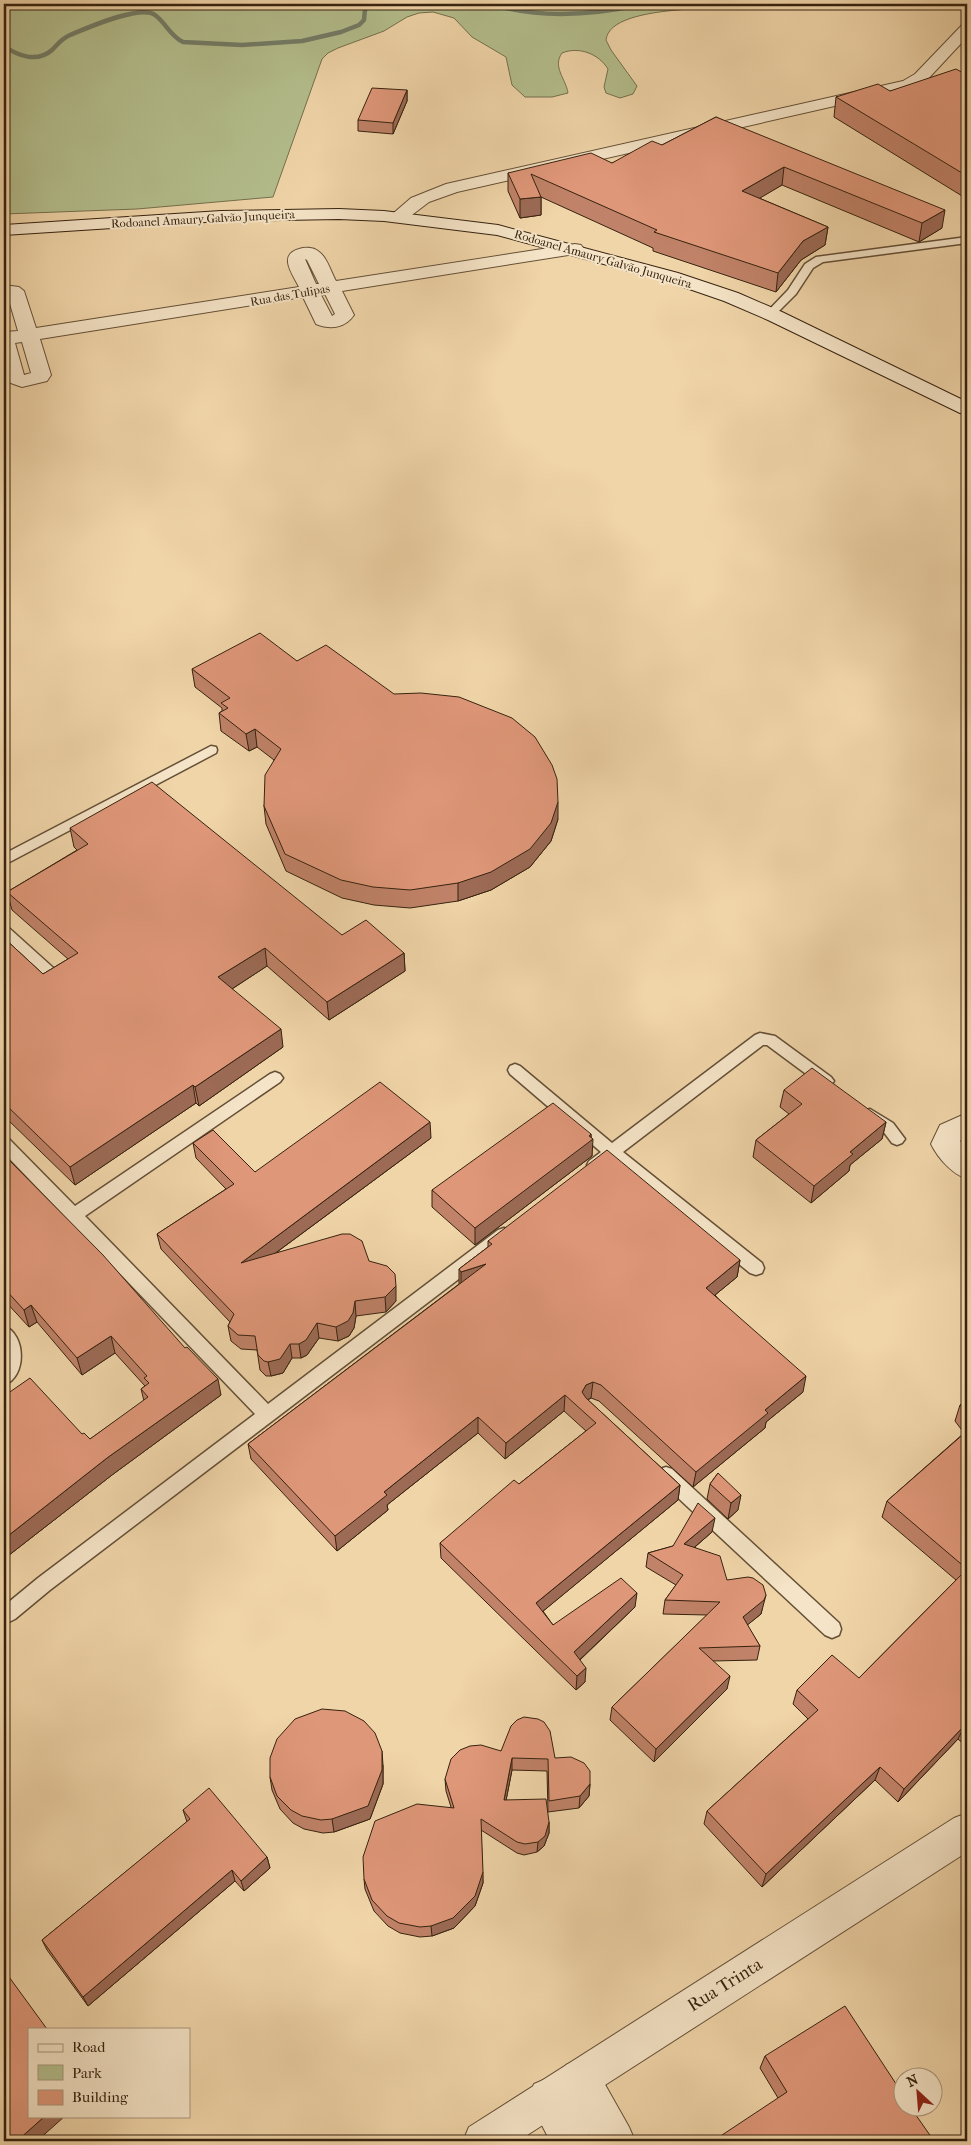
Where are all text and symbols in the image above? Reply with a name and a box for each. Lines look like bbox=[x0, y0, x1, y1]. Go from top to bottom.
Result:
street label: Rodoanel Amaury Galvão Junqueira bbox=[111, 207, 296, 231]
street label: Rodoanel Amaury Galvão Junqueira bbox=[513, 227, 694, 291]
street label: Rua das Tulipas bbox=[249, 281, 331, 309]
street label: Rua Trinta bbox=[684, 1953, 767, 2016]
legend bbox=[28, 2028, 190, 2118]
text: Road bbox=[72, 2038, 106, 2056]
text: Park bbox=[72, 2064, 102, 2082]
north arrow bbox=[894, 2068, 944, 2118]
text: N bbox=[904, 2071, 921, 2091]
text: Building bbox=[72, 2088, 129, 2106]

